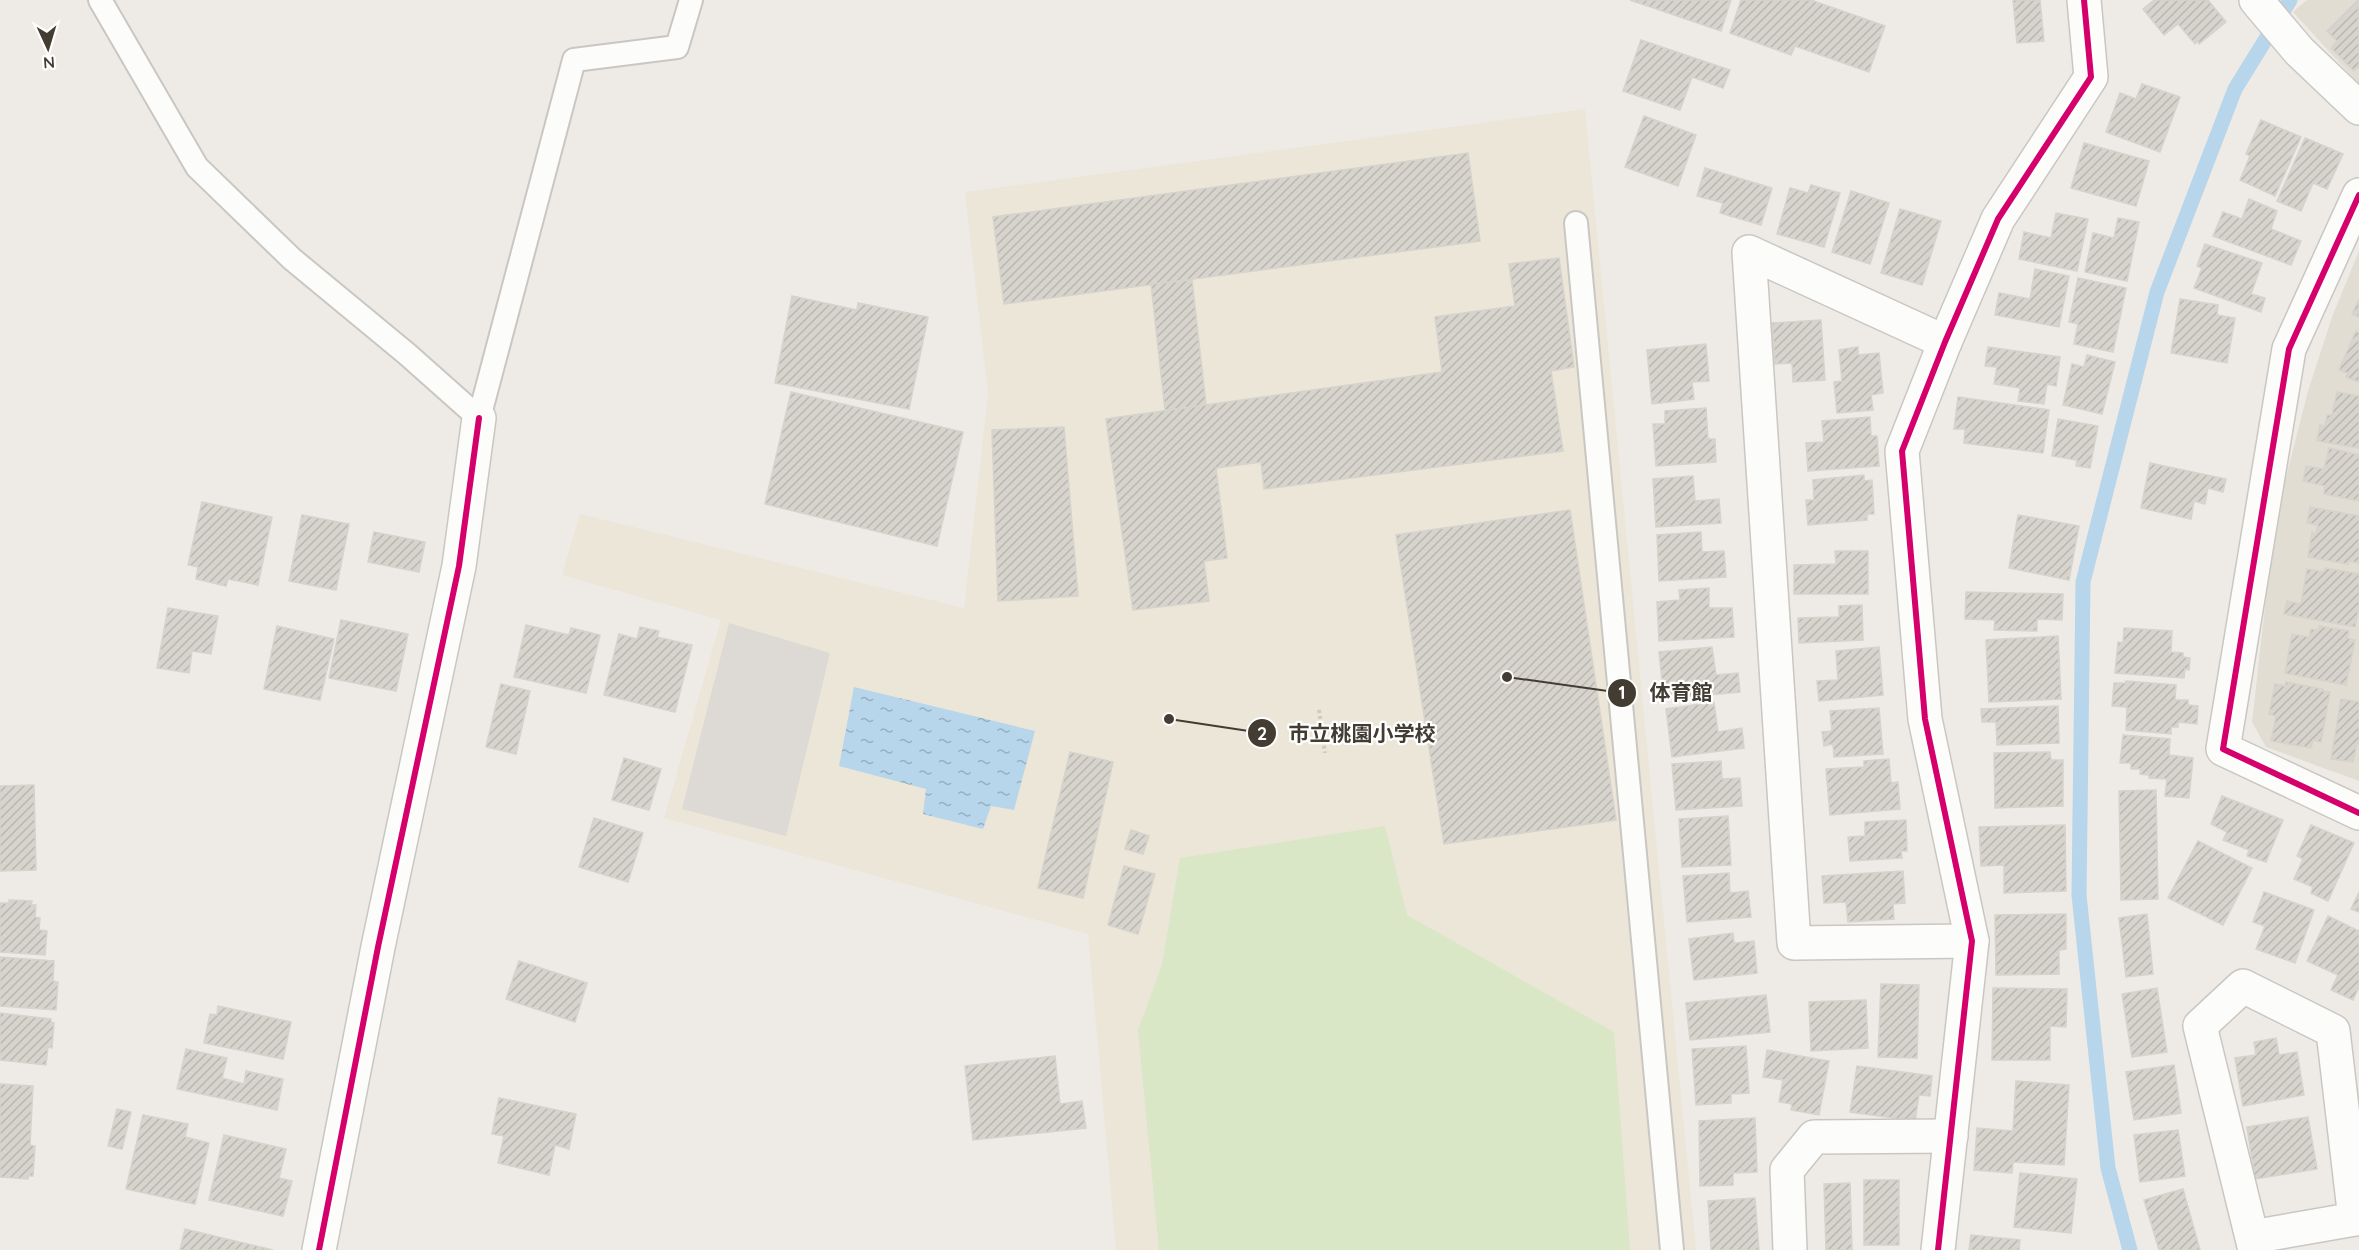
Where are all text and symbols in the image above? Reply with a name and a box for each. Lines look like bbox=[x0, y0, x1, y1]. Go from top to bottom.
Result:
north arrow bbox=[18, 18, 78, 78]
text: N bbox=[42, 53, 56, 73]
callout: 体育館 bbox=[1607, 673, 1724, 712]
text: 体育館 bbox=[1650, 679, 1713, 705]
text: 1 bbox=[1618, 681, 1626, 704]
callout: 市立桃園小学校 bbox=[1247, 714, 1448, 753]
text: 市立桃園小学校 bbox=[1289, 720, 1436, 746]
text: 2 bbox=[1257, 722, 1267, 745]

